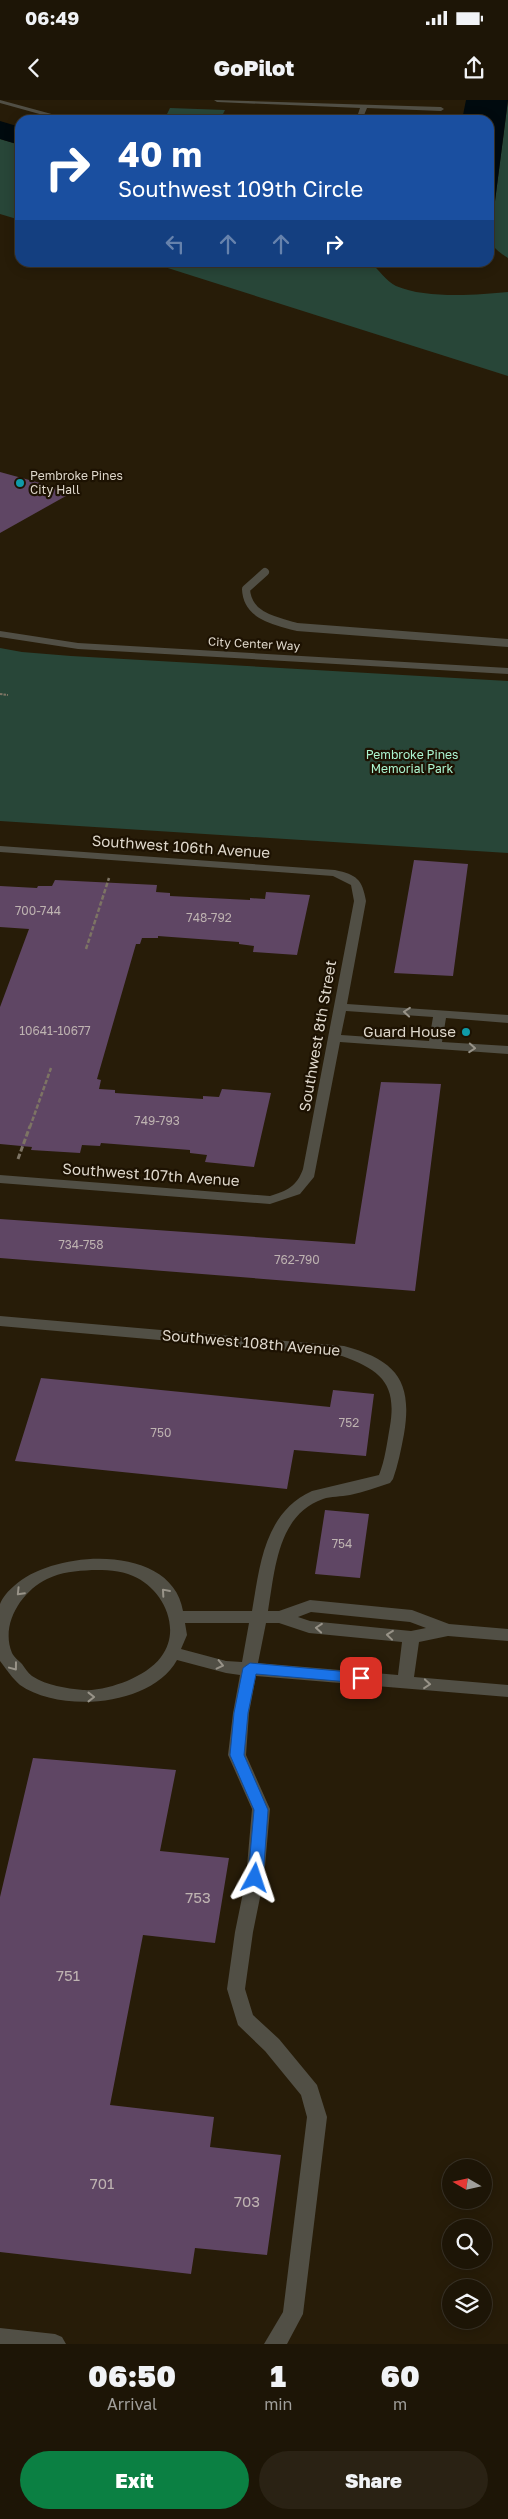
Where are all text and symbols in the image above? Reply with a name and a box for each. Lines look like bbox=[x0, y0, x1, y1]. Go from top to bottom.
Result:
text: 06:49 bbox=[25, 6, 79, 29]
icon: back bbox=[20, 54, 48, 82]
text: GoPilot bbox=[214, 54, 294, 81]
icon: share bbox=[460, 54, 488, 82]
text: 40 m bbox=[118, 133, 202, 175]
icon: right bbox=[35, 135, 100, 200]
text: Southwest 109th Circle bbox=[118, 175, 363, 202]
icon: left bbox=[161, 230, 189, 258]
icon: ahead bbox=[214, 230, 242, 258]
icon: ahead bbox=[267, 230, 295, 258]
icon: right bbox=[320, 230, 348, 258]
place label: Pembroke Pines City Hall bbox=[30, 468, 123, 497]
marker: Pembroke Pines City Hall bbox=[14, 477, 26, 489]
street label: City Center Way bbox=[208, 634, 301, 653]
park label: Pembroke Pines Memorial Park bbox=[366, 747, 458, 776]
street label: Southwest 106th Avenue bbox=[91, 831, 271, 861]
house number: 700-744 bbox=[15, 903, 61, 918]
house number: 748-792 bbox=[186, 910, 232, 925]
street label: Southwest 8th Street bbox=[295, 959, 339, 1113]
one-way arrow bbox=[403, 1007, 411, 1018]
place label: Guard House bbox=[363, 1022, 456, 1040]
house number: 10641-10677 bbox=[19, 1023, 91, 1038]
marker: Guard House bbox=[460, 1026, 472, 1038]
one-way arrow bbox=[468, 1042, 476, 1053]
house number: 749-793 bbox=[134, 1113, 180, 1128]
street label: Southwest 107th Avenue bbox=[62, 1159, 241, 1189]
house number: 734-758 bbox=[58, 1237, 104, 1252]
house number: 762-790 bbox=[274, 1252, 320, 1267]
street label: Southwest 108th Avenue bbox=[161, 1325, 341, 1359]
house number: 752 bbox=[339, 1415, 359, 1430]
house number: 750 bbox=[151, 1425, 171, 1440]
house number: 754 bbox=[332, 1536, 352, 1551]
one-way arrow bbox=[17, 1586, 26, 1595]
one-way arrow bbox=[162, 1589, 171, 1598]
one-way arrow bbox=[315, 1623, 323, 1634]
one-way arrow bbox=[386, 1630, 394, 1641]
pin bbox=[340, 1657, 382, 1699]
one-way arrow bbox=[216, 1659, 225, 1670]
one-way arrow bbox=[8, 1661, 16, 1670]
icon: arrive bbox=[347, 1664, 375, 1692]
one-way arrow bbox=[423, 1678, 431, 1689]
one-way arrow bbox=[88, 1692, 95, 1702]
position arrow bbox=[228, 1851, 280, 1903]
house number: 753 bbox=[185, 1888, 211, 1906]
house number: 751 bbox=[56, 1966, 80, 1984]
north arrow bbox=[442, 2159, 492, 2209]
map controls bbox=[442, 2159, 492, 2329]
house number: 701 bbox=[90, 2174, 114, 2192]
house number: 703 bbox=[234, 2192, 260, 2210]
button: search bbox=[442, 2219, 492, 2269]
button: layers bbox=[442, 2279, 492, 2329]
text: 06:50 bbox=[88, 2358, 176, 2394]
text: 1 bbox=[270, 2358, 286, 2394]
text: 60 bbox=[381, 2358, 420, 2394]
text: Arrival bbox=[107, 2394, 157, 2414]
text: min bbox=[264, 2394, 292, 2414]
text: m bbox=[393, 2394, 407, 2414]
button: Exit bbox=[20, 2451, 249, 2509]
button: Share bbox=[259, 2451, 488, 2509]

